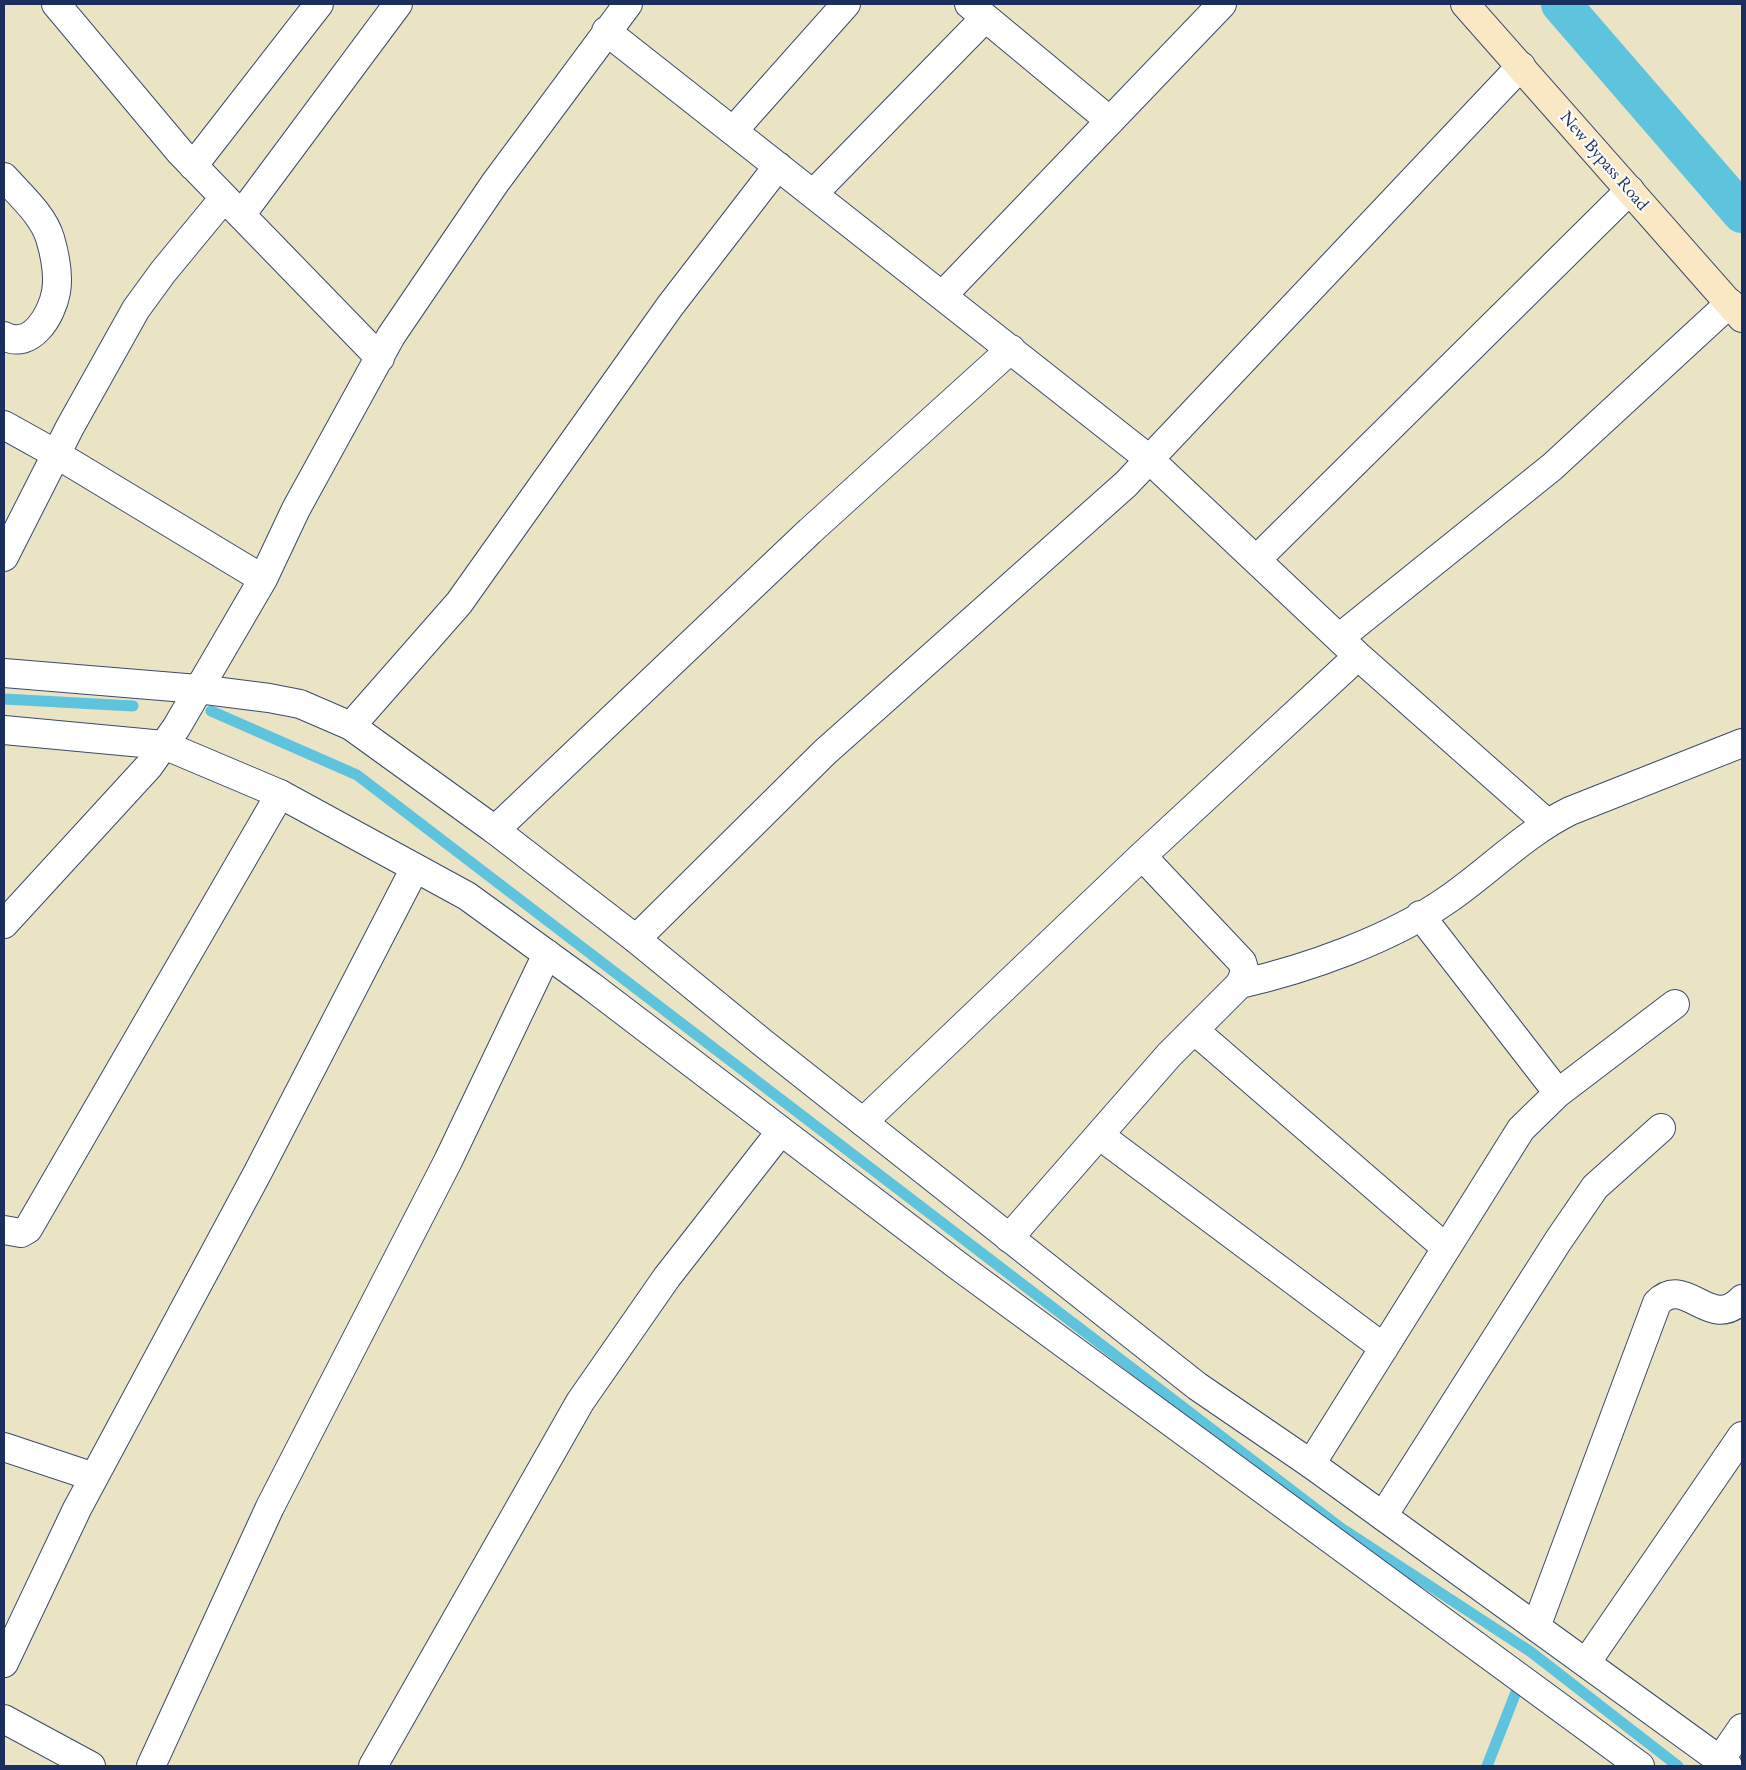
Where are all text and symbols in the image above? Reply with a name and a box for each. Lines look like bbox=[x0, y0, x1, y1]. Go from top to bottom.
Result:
street label: New Bypass Road bbox=[1555, 107, 1653, 215]

